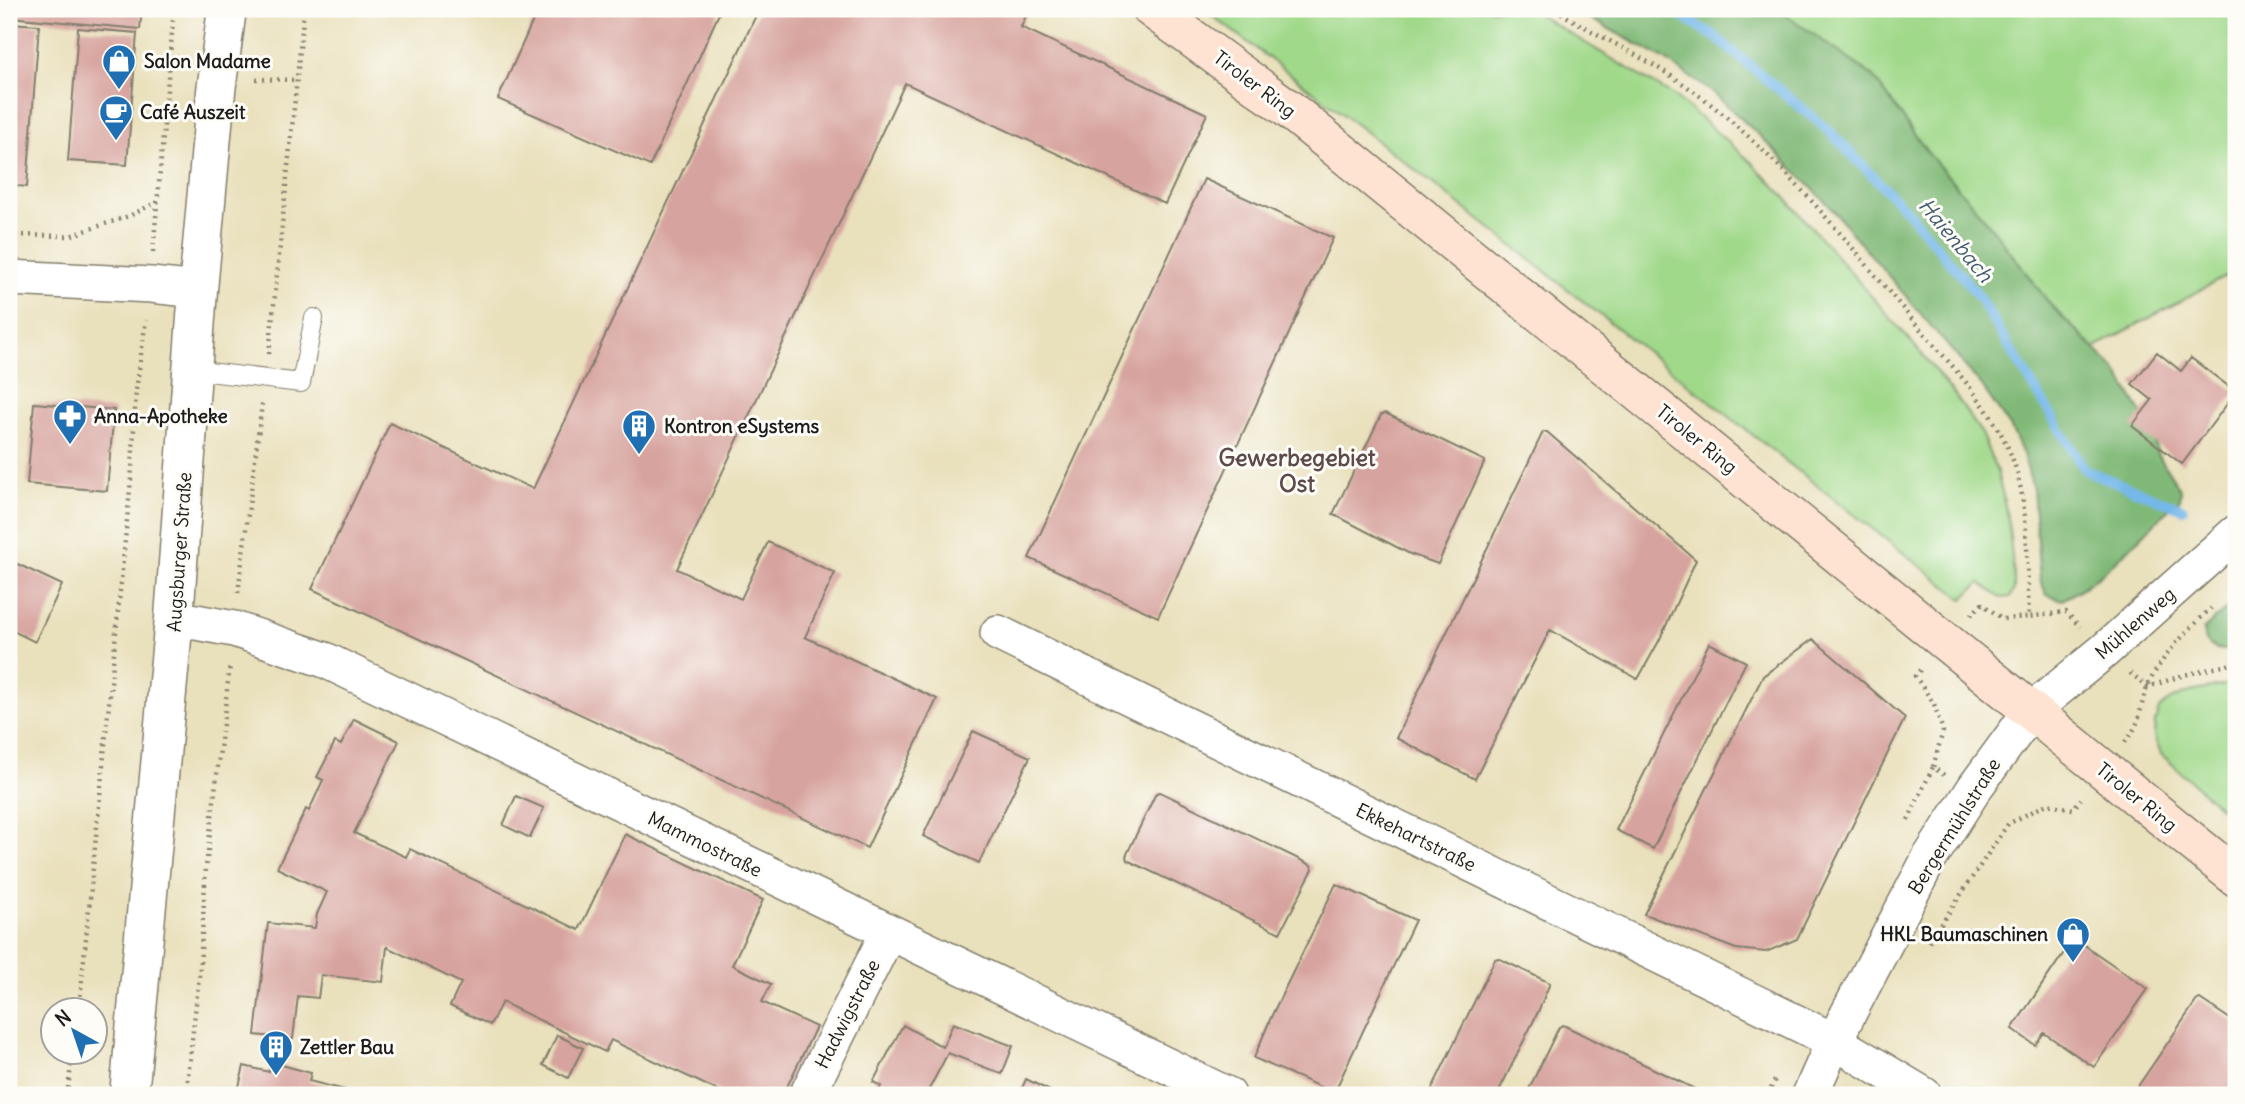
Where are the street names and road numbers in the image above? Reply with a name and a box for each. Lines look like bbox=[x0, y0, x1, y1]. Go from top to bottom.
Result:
street label: Tiroler Ring bbox=[1209, 45, 1301, 123]
street label: Tiroler Ring bbox=[1652, 399, 1742, 479]
street label: Augsburger Straße bbox=[161, 471, 197, 633]
street label: Mühlenweg bbox=[2090, 582, 2180, 664]
street label: Bergermühlstraße bbox=[1903, 754, 2005, 898]
street label: Tiroler Ring bbox=[2092, 757, 2182, 837]
street label: Ekkehartstraße bbox=[1352, 798, 1480, 876]
street label: Mammostraße bbox=[644, 806, 766, 882]
street label: Hadwigstraße bbox=[809, 955, 885, 1073]

